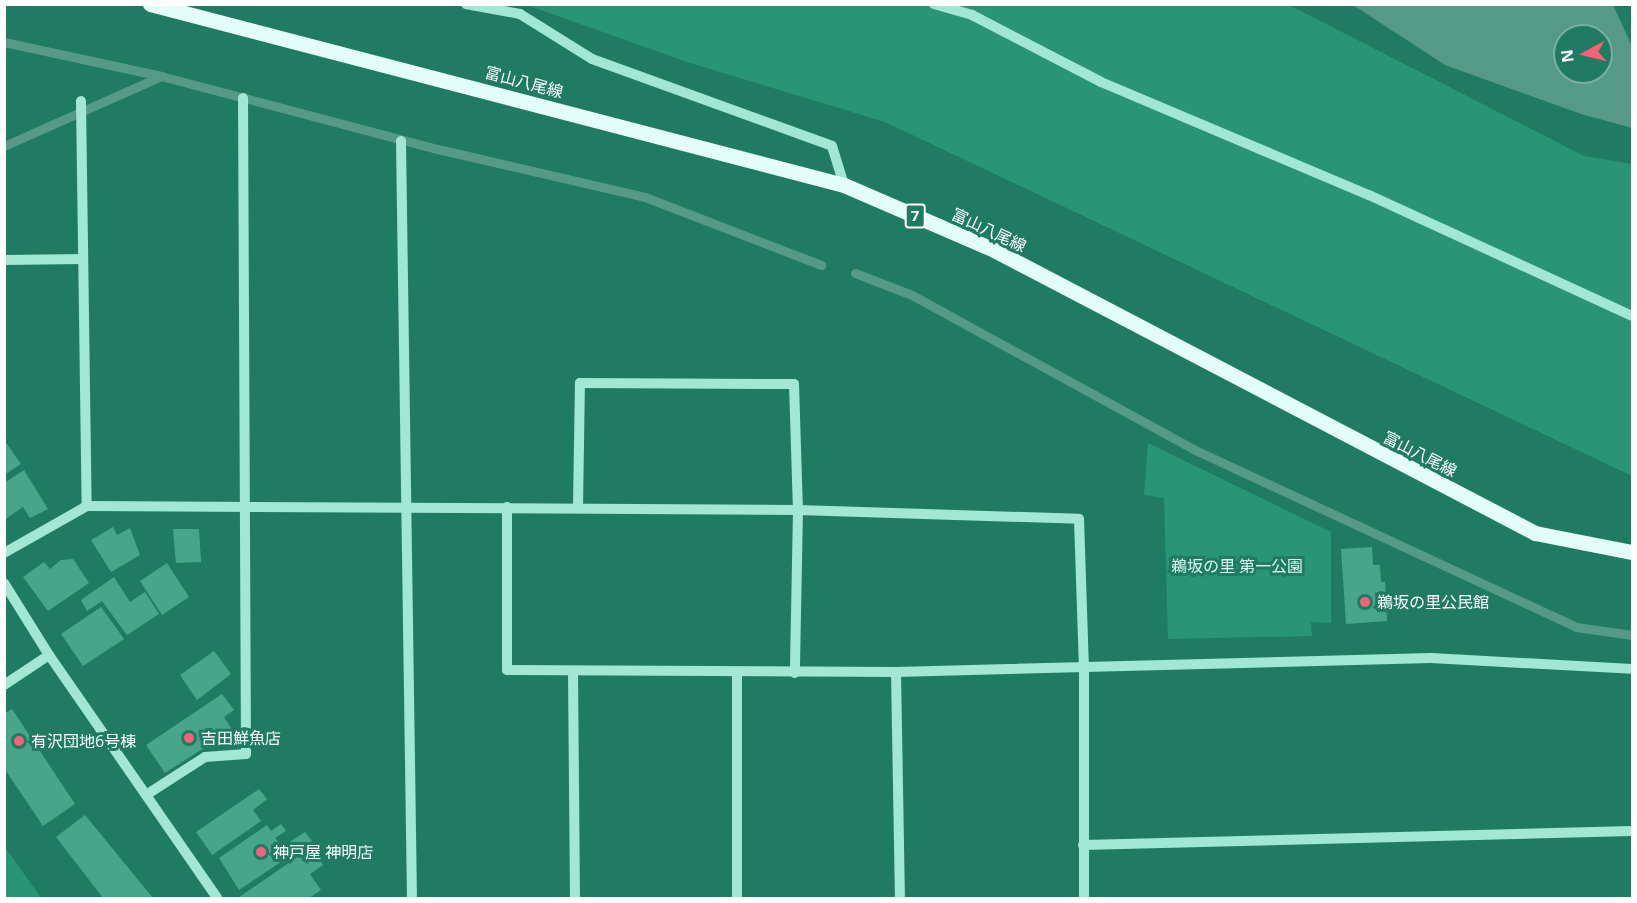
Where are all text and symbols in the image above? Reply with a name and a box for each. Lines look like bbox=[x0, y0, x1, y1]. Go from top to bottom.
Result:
north arrow bbox=[1553, 24, 1613, 84]
text: N bbox=[1555, 48, 1579, 64]
street label: 富山八尾線 bbox=[483, 62, 565, 102]
road number: 7 bbox=[904, 204, 926, 228]
street label: 富山八尾線 bbox=[949, 204, 1029, 256]
street label: 富山八尾線 bbox=[1380, 427, 1460, 481]
park label: 鵜坂の里 第一公園 bbox=[1171, 556, 1303, 576]
place label: 鵜坂の里公民館 bbox=[1377, 592, 1489, 612]
marker: 鵜坂の里公民館 bbox=[1358, 595, 1372, 609]
place label: 吉田鮮魚店 bbox=[201, 728, 281, 748]
place label: 有沢団地6号棟 bbox=[31, 731, 136, 751]
marker: 吉田鮮魚店 bbox=[182, 731, 196, 745]
marker: 有沢団地6号棟 bbox=[12, 734, 26, 748]
place label: 神戸屋 神明店 bbox=[273, 842, 373, 862]
marker: 神戸屋 神明店 bbox=[254, 845, 268, 859]

